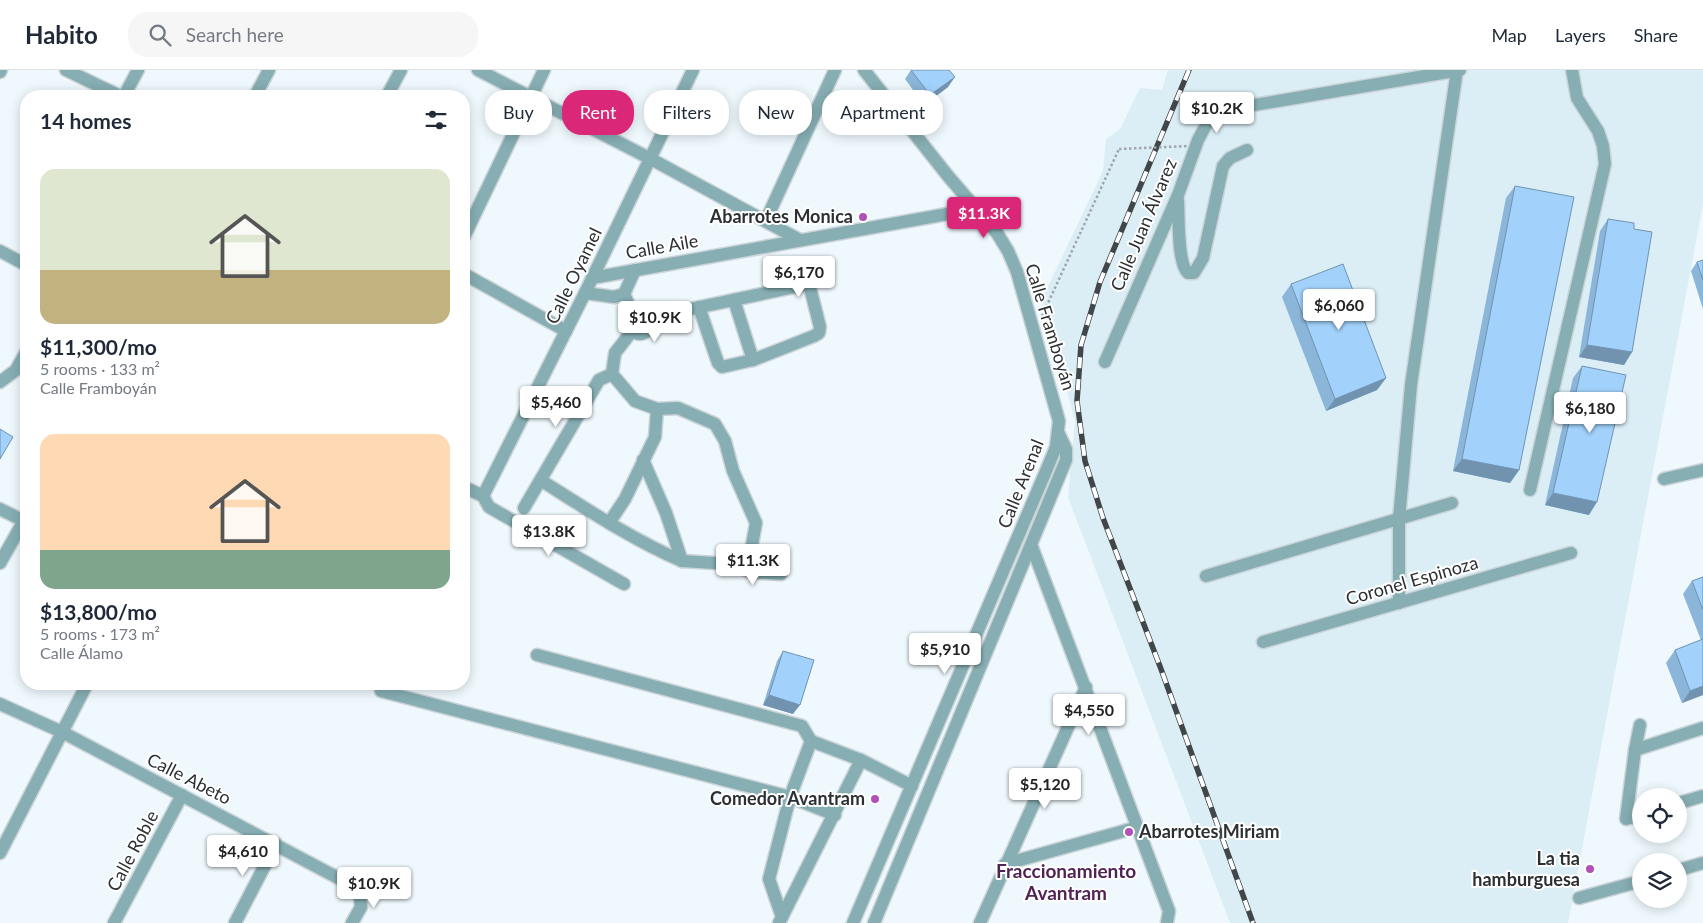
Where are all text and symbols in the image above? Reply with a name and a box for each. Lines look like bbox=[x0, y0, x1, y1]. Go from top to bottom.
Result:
search box bbox=[128, 12, 478, 57]
text: Habito bbox=[25, 20, 98, 49]
icon: search bbox=[146, 21, 174, 49]
text: Search here bbox=[186, 23, 284, 46]
text: Map bbox=[1491, 24, 1527, 46]
text: Layers bbox=[1555, 24, 1606, 46]
text: Share bbox=[1634, 24, 1678, 46]
chip: Buy bbox=[485, 90, 552, 135]
chip: Rent bbox=[562, 90, 634, 135]
chip: Filters bbox=[644, 90, 729, 135]
chip: New bbox=[739, 90, 812, 135]
chip: Apartment bbox=[822, 90, 943, 135]
pin: $10.2K bbox=[1176, 92, 1258, 134]
text: $10.2K bbox=[1191, 98, 1243, 117]
icon: filters bbox=[422, 106, 450, 134]
text: 14 homes bbox=[40, 108, 131, 133]
street label: Calle Juan Álvarez bbox=[1105, 155, 1181, 294]
pin: $11.3K bbox=[943, 196, 1025, 239]
icon: home bbox=[200, 201, 290, 291]
text: $11.3K bbox=[958, 203, 1010, 222]
place label: Abarrotes Monica bbox=[709, 205, 853, 227]
marker: Abarrotes Monica bbox=[857, 211, 869, 223]
street label: Calle Oyamel bbox=[540, 224, 606, 327]
street label: Calle Aile bbox=[624, 229, 700, 263]
pin: $6,170 bbox=[758, 256, 840, 298]
street label: Calle Framboyán bbox=[1021, 261, 1081, 393]
text: $6,170 bbox=[774, 262, 824, 281]
pin: $6,060 bbox=[1298, 288, 1380, 331]
text: $6,060 bbox=[1314, 295, 1364, 314]
pin: $10.9K bbox=[614, 300, 696, 343]
text: $10.9K bbox=[629, 307, 681, 326]
text: $11,300/mo bbox=[40, 334, 157, 359]
text: 5 rooms · 133 m² bbox=[40, 359, 160, 378]
text: Calle Framboyán bbox=[40, 378, 157, 397]
pin: $5,460 bbox=[515, 386, 597, 428]
text: $5,460 bbox=[531, 392, 581, 411]
pin: $6,180 bbox=[1549, 392, 1631, 434]
text: $6,180 bbox=[1565, 398, 1615, 417]
street label: Calle Arenal bbox=[992, 436, 1048, 531]
icon: home bbox=[200, 466, 290, 556]
pin: $13.8K bbox=[508, 514, 590, 557]
text: $13.8K bbox=[523, 521, 575, 540]
pin: $11.3K bbox=[712, 544, 794, 586]
text: $11.3K bbox=[727, 550, 779, 569]
street label: Coronel Espinoza bbox=[1343, 551, 1480, 609]
text: $13,800/mo bbox=[40, 599, 157, 624]
text: 5 rooms · 173 m² bbox=[40, 624, 160, 643]
pin: $5,910 bbox=[904, 632, 986, 675]
text: $5,910 bbox=[920, 639, 970, 658]
text: Calle Álamo bbox=[40, 643, 123, 662]
pin: $4,550 bbox=[1048, 694, 1130, 736]
text: $4,550 bbox=[1064, 700, 1114, 719]
street label: Calle Abeto bbox=[144, 748, 235, 809]
pin: $5,120 bbox=[1004, 768, 1086, 810]
text: $5,120 bbox=[1020, 774, 1070, 793]
place label: Comedor Avantram bbox=[710, 787, 865, 809]
map controls bbox=[1632, 788, 1687, 908]
button: locate bbox=[1632, 788, 1687, 843]
marker: Comedor Avantram bbox=[869, 793, 881, 805]
street label: Calle Roble bbox=[102, 806, 163, 895]
place label: Abarrotes Miriam bbox=[1138, 820, 1280, 842]
marker: Abarrotes Miriam bbox=[1123, 826, 1135, 838]
pin: $4,610 bbox=[202, 834, 284, 877]
text: $4,610 bbox=[218, 841, 268, 860]
place label: La tia hamburguesa bbox=[1472, 847, 1580, 890]
button: layers bbox=[1632, 853, 1687, 908]
district label: Fraccionamiento Avantram bbox=[996, 859, 1136, 904]
marker: La tia hamburguesa bbox=[1584, 863, 1596, 875]
pin: $10.9K bbox=[333, 866, 415, 909]
text: $10.9K bbox=[348, 873, 400, 892]

